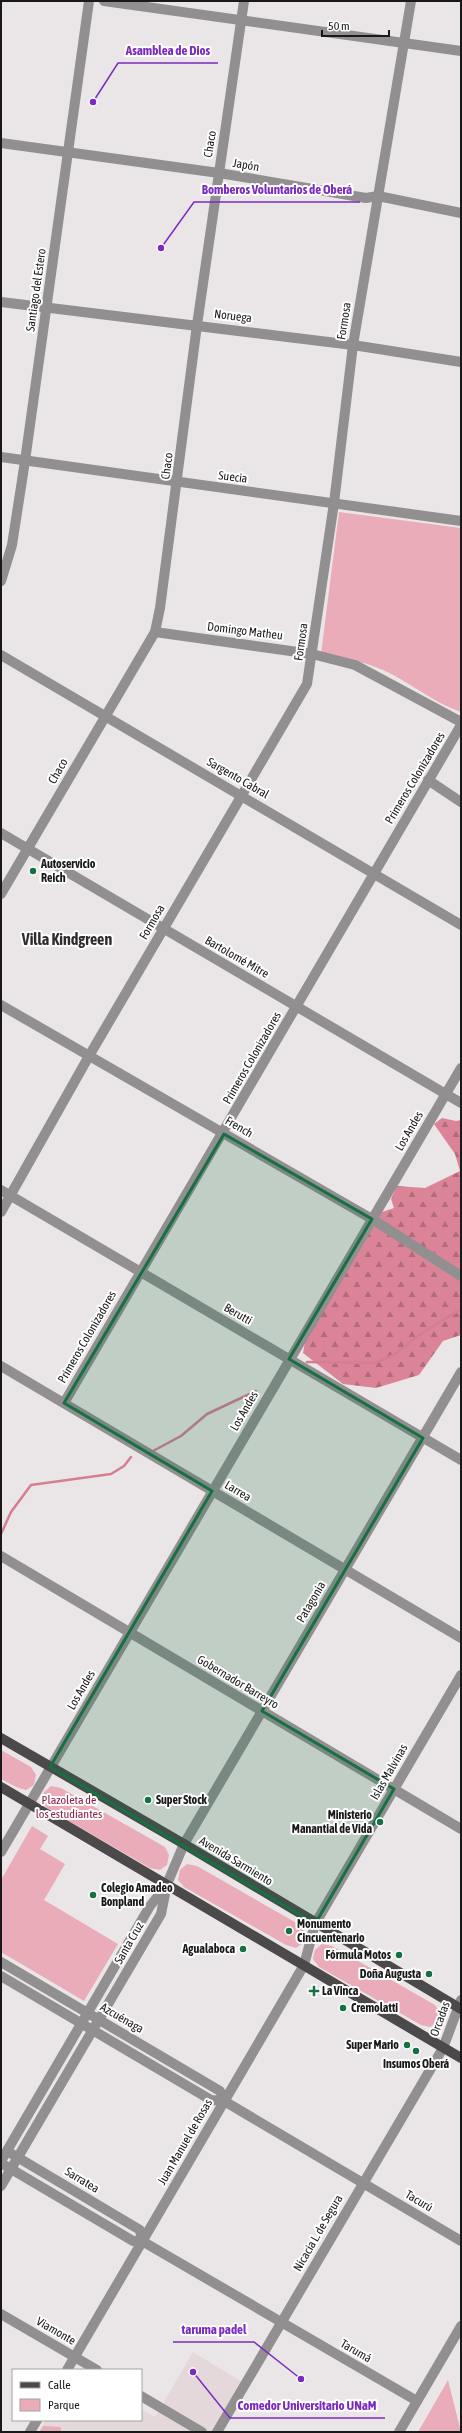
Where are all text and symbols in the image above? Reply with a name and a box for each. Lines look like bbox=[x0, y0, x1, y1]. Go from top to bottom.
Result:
scale bar bbox=[322, 12, 389, 38]
text: 50 m bbox=[328, 19, 350, 33]
callout: Asamblea de Dios bbox=[118, 38, 218, 63]
text: Asamblea de Dios bbox=[125, 43, 211, 58]
street label: Chaco bbox=[201, 129, 219, 158]
street label: Japón bbox=[232, 156, 260, 174]
callout: Bomberos Voluntarios de Oberá bbox=[194, 177, 360, 202]
text: Bomberos Voluntarios de Oberá bbox=[202, 182, 352, 197]
street label: Santiago del Estero bbox=[23, 247, 49, 332]
street label: Formosa bbox=[334, 301, 354, 341]
street label: Noruega bbox=[213, 307, 253, 325]
street label: Chaco bbox=[158, 451, 176, 480]
street label: Suecia bbox=[218, 468, 248, 486]
street label: Domingo Matheu bbox=[206, 619, 284, 643]
street label: Formosa bbox=[291, 622, 311, 662]
street label: Primeros Colonizadores bbox=[382, 730, 448, 826]
street label: Sargento Cabral bbox=[204, 755, 272, 802]
street label: Chaco bbox=[45, 756, 71, 786]
place label: Autoservicio Reich bbox=[40, 857, 96, 885]
marker: Autoservicio Reich bbox=[28, 866, 38, 876]
street label: Formosa bbox=[136, 902, 168, 942]
district label: Villa Kindgreen bbox=[21, 930, 112, 948]
street label: Bartolomé Mitre bbox=[203, 933, 271, 981]
street label: Primeros Colonizadores bbox=[220, 1009, 284, 1107]
street label: Los Andes bbox=[392, 1109, 426, 1153]
street label: French bbox=[223, 1114, 255, 1140]
street label: Primeros Colonizadores bbox=[55, 1288, 119, 1386]
street label: Berutti bbox=[221, 1300, 255, 1328]
street label: Los Andes bbox=[227, 1389, 261, 1433]
street label: Larrea bbox=[222, 1478, 254, 1504]
street label: Patagonia bbox=[294, 1579, 328, 1625]
street label: Gobernador Barreyro bbox=[195, 1652, 282, 1712]
street label: Los Andes bbox=[64, 1668, 98, 1712]
street label: Islas Malvinas bbox=[367, 1742, 411, 1802]
park label: Plazoleta de los estudiantes bbox=[36, 1793, 102, 1821]
place label: Super Stock bbox=[156, 1793, 208, 1807]
marker: Super Stock bbox=[143, 1795, 153, 1805]
place label: Ministerio Manantial de Vida bbox=[292, 1808, 372, 1836]
marker: Ministerio Manantial de Vida bbox=[375, 1817, 385, 1827]
street label: Avenida Sarmiento bbox=[197, 1834, 276, 1889]
place label: Colegio Amadeo Bonpland bbox=[101, 1881, 173, 1909]
marker: Colegio Amadeo Bonpland bbox=[88, 1890, 98, 1900]
place label: Monumento Cincuentenario bbox=[297, 1917, 365, 1945]
street label: Santa Cruz bbox=[111, 1919, 147, 1966]
marker: Monumento Cincuentenario bbox=[284, 1926, 294, 1936]
place label: Agualaboca bbox=[181, 1942, 235, 1956]
marker: Agualaboca bbox=[238, 1944, 248, 1954]
place label: Fórmula Motos bbox=[325, 1948, 392, 1962]
marker: Fórmula Motos bbox=[394, 1950, 404, 1960]
place label: Doña Augusta bbox=[360, 1967, 421, 1981]
marker: Doña Augusta bbox=[424, 1969, 434, 1979]
place label: La Vinca bbox=[322, 1984, 359, 1998]
marker: La Vinca bbox=[309, 1986, 319, 1996]
street label: Azcuénaga bbox=[98, 2000, 146, 2036]
street label: Orcadas bbox=[427, 2000, 453, 2038]
place label: Cremolatti bbox=[351, 2001, 398, 2015]
marker: Cremolatti bbox=[338, 2003, 348, 2013]
place label: Super Mario bbox=[346, 2038, 399, 2052]
marker: Super Mario bbox=[402, 2040, 412, 2050]
marker: Insumos Oberá bbox=[411, 2046, 421, 2056]
place label: Insumos Oberá bbox=[383, 2057, 449, 2071]
street label: Juan Manuel de Rosas bbox=[155, 2097, 215, 2187]
street label: Sarratea bbox=[62, 2164, 102, 2196]
street label: Tacurú bbox=[403, 2187, 435, 2215]
street label: Nicacia L. de Segura bbox=[290, 2192, 346, 2274]
street label: Viamonte bbox=[34, 2314, 78, 2348]
callout: taruma padel bbox=[173, 2317, 254, 2342]
text: taruma padel bbox=[181, 2322, 247, 2337]
street label: Tarumá bbox=[338, 2337, 374, 2365]
legend bbox=[12, 2369, 142, 2421]
text: Calle bbox=[48, 2378, 71, 2392]
callout: Comedor Universitario UNaM bbox=[230, 2393, 385, 2418]
text: Parque bbox=[48, 2398, 80, 2412]
text: Comedor Universitario UNaM bbox=[237, 2398, 377, 2413]

